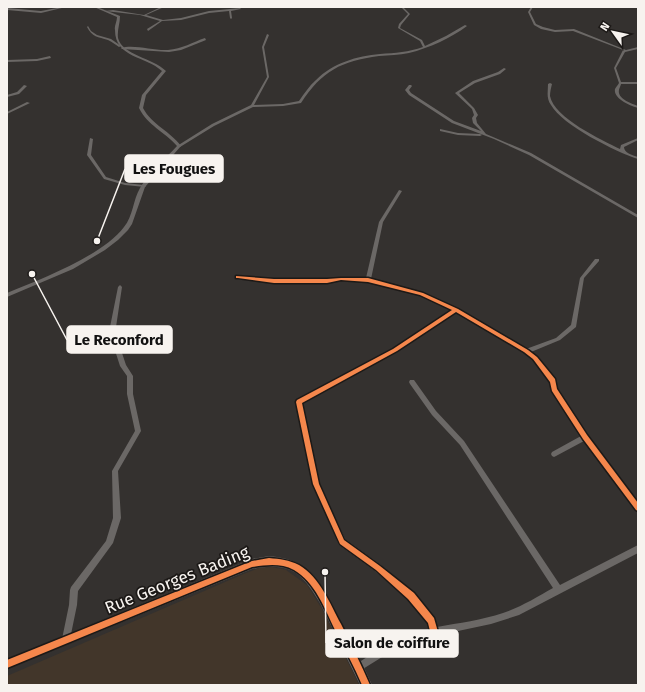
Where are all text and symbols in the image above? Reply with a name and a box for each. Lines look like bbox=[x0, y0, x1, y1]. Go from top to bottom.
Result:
north arrow bbox=[593, 12, 633, 52]
text: N bbox=[598, 20, 612, 33]
callout: Les Fougues bbox=[125, 155, 223, 182]
text: Les Fougues bbox=[133, 160, 215, 178]
callout: Le Reconford bbox=[67, 326, 172, 353]
text: Le Reconford bbox=[74, 331, 164, 349]
street label: Rue Georges Bading bbox=[102, 541, 252, 619]
callout: Salon de coiffure bbox=[326, 630, 458, 657]
text: Salon de coiffure bbox=[334, 634, 450, 652]

